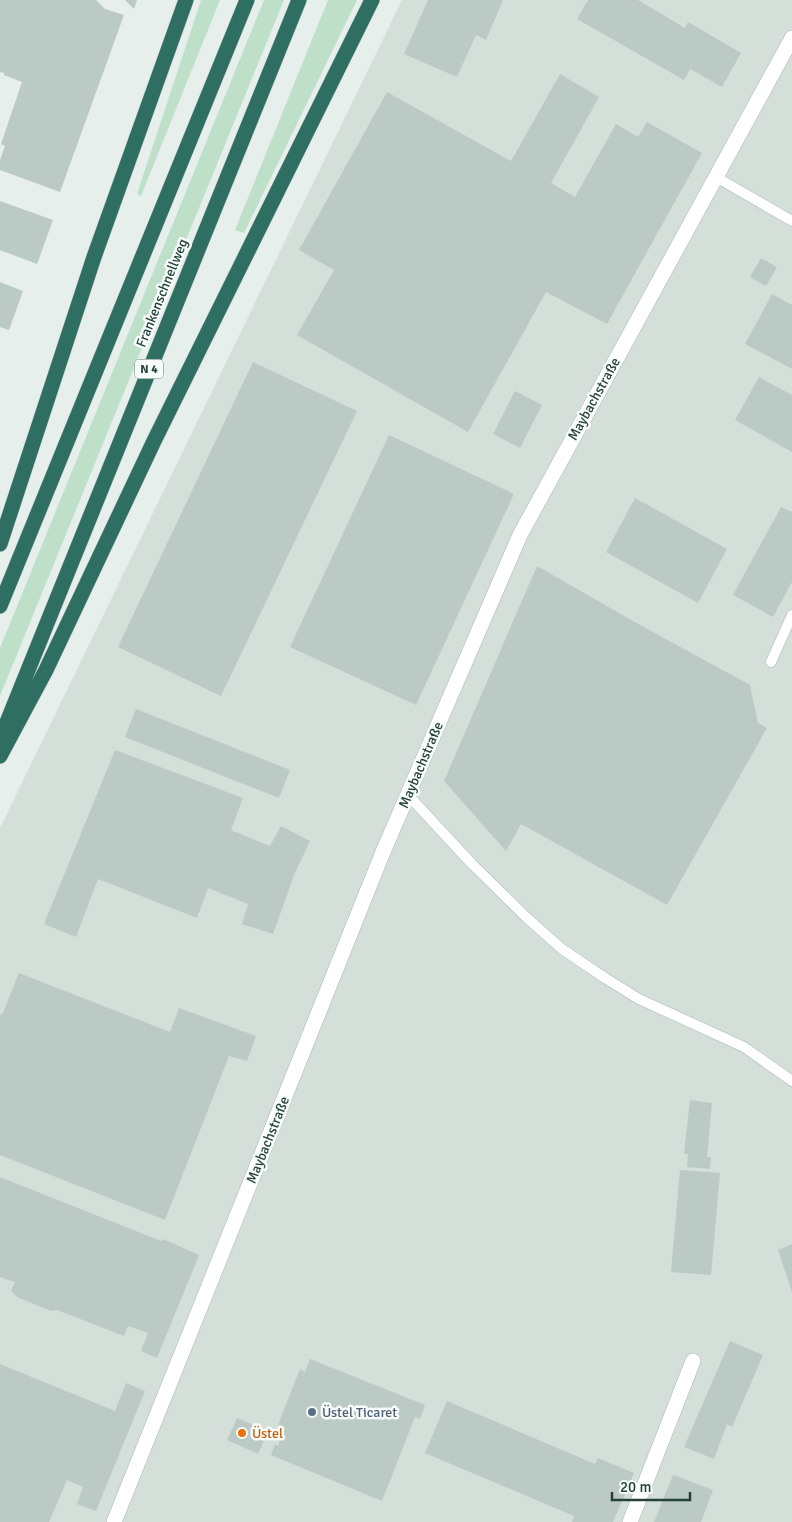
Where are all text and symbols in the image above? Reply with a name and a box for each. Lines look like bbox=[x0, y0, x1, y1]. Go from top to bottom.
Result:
street label: Frankenschnellweg bbox=[132, 236, 192, 350]
street label: Maybachstraße bbox=[564, 354, 624, 444]
road number: N 4 bbox=[135, 359, 163, 378]
street label: Maybachstraße bbox=[395, 719, 447, 811]
street label: Maybachstraße bbox=[243, 1094, 293, 1186]
place label: Üstel Ticaret bbox=[322, 1404, 397, 1421]
marker: Üstel Ticaret bbox=[306, 1406, 318, 1418]
place label: Üstel bbox=[252, 1425, 283, 1442]
marker: Üstel bbox=[236, 1427, 248, 1439]
scale bar bbox=[612, 1470, 690, 1502]
text: 20 m bbox=[620, 1478, 651, 1496]

